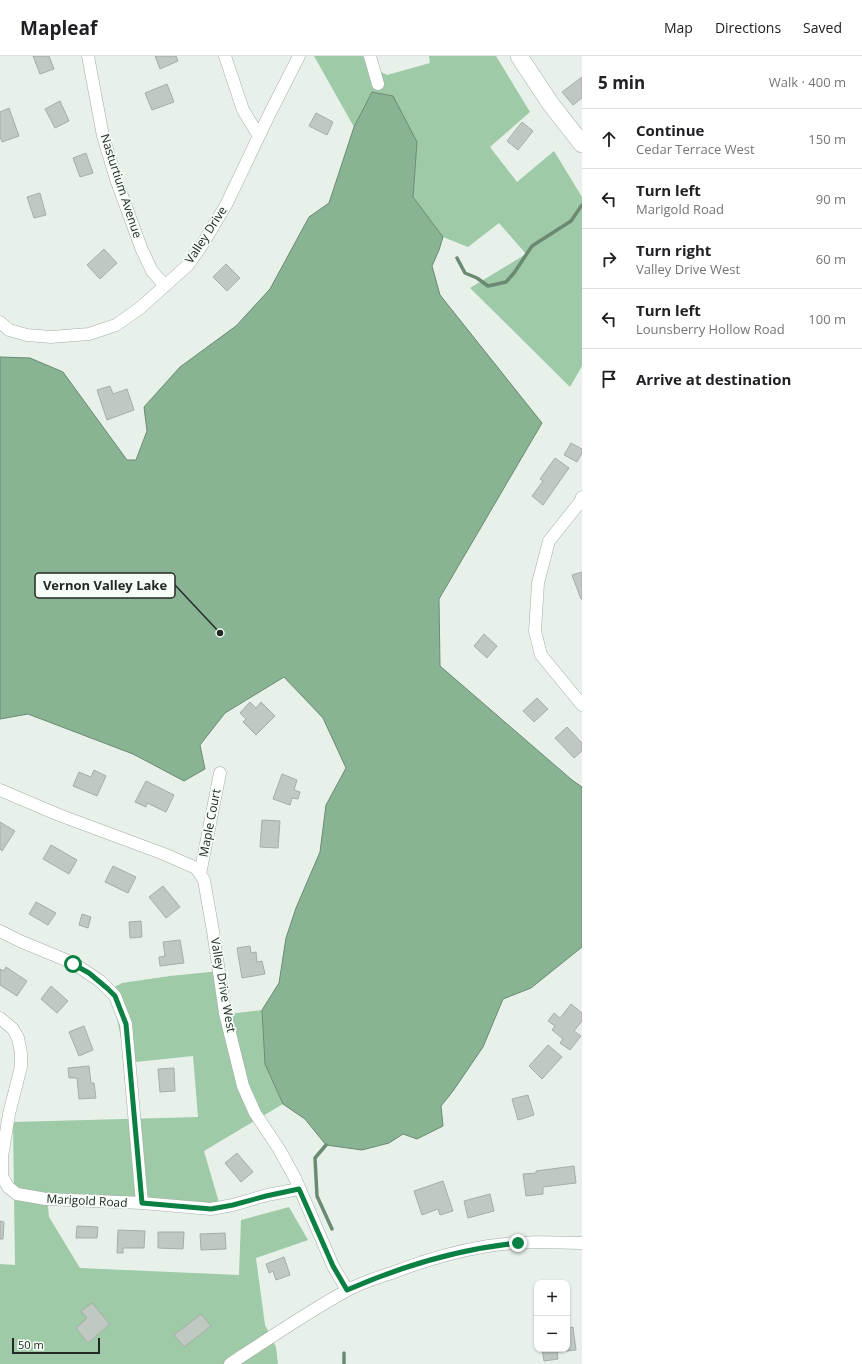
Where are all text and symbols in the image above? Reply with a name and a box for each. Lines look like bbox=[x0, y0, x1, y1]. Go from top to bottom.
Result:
text: Mapleaf bbox=[20, 15, 97, 41]
text: Map bbox=[664, 18, 693, 37]
text: Directions bbox=[715, 18, 781, 37]
text: Saved bbox=[803, 18, 842, 37]
text: 5 min bbox=[598, 71, 645, 94]
text: Walk · 400 m bbox=[769, 73, 846, 91]
text: Continue bbox=[636, 120, 704, 140]
icon: ahead bbox=[598, 128, 620, 150]
text: 150 m bbox=[808, 130, 846, 148]
street label: Nasturtium Avenue bbox=[97, 132, 146, 240]
text: Cedar Terrace West bbox=[636, 140, 755, 158]
text: Turn left bbox=[636, 180, 701, 200]
icon: left bbox=[598, 188, 620, 210]
text: 90 m bbox=[816, 190, 846, 208]
text: Marigold Road bbox=[636, 200, 724, 218]
street label: Valley Drive bbox=[181, 203, 231, 267]
text: Turn right bbox=[636, 240, 711, 260]
icon: right bbox=[598, 248, 620, 270]
text: 60 m bbox=[816, 250, 846, 268]
text: Valley Drive West bbox=[636, 260, 740, 278]
text: Turn left bbox=[636, 300, 701, 320]
icon: left bbox=[598, 308, 620, 330]
text: 100 m bbox=[808, 310, 846, 328]
text: Lounsberry Hollow Road bbox=[636, 320, 785, 338]
icon: arrive bbox=[598, 368, 620, 390]
text: Arrive at destination bbox=[636, 369, 791, 389]
callout: Vernon Valley Lake bbox=[35, 573, 175, 598]
text: Vernon Valley Lake bbox=[43, 576, 167, 594]
street label: Maple Court bbox=[195, 787, 224, 858]
street label: Valley Drive West bbox=[207, 936, 240, 1034]
route start bbox=[64, 955, 82, 973]
street label: Marigold Road bbox=[46, 1190, 128, 1211]
route end bbox=[509, 1234, 527, 1252]
map controls bbox=[534, 1280, 570, 1352]
button: + bbox=[534, 1280, 570, 1316]
button: − bbox=[534, 1316, 570, 1352]
scale bar bbox=[12, 1336, 100, 1355]
text: 50 m bbox=[18, 1337, 44, 1352]

